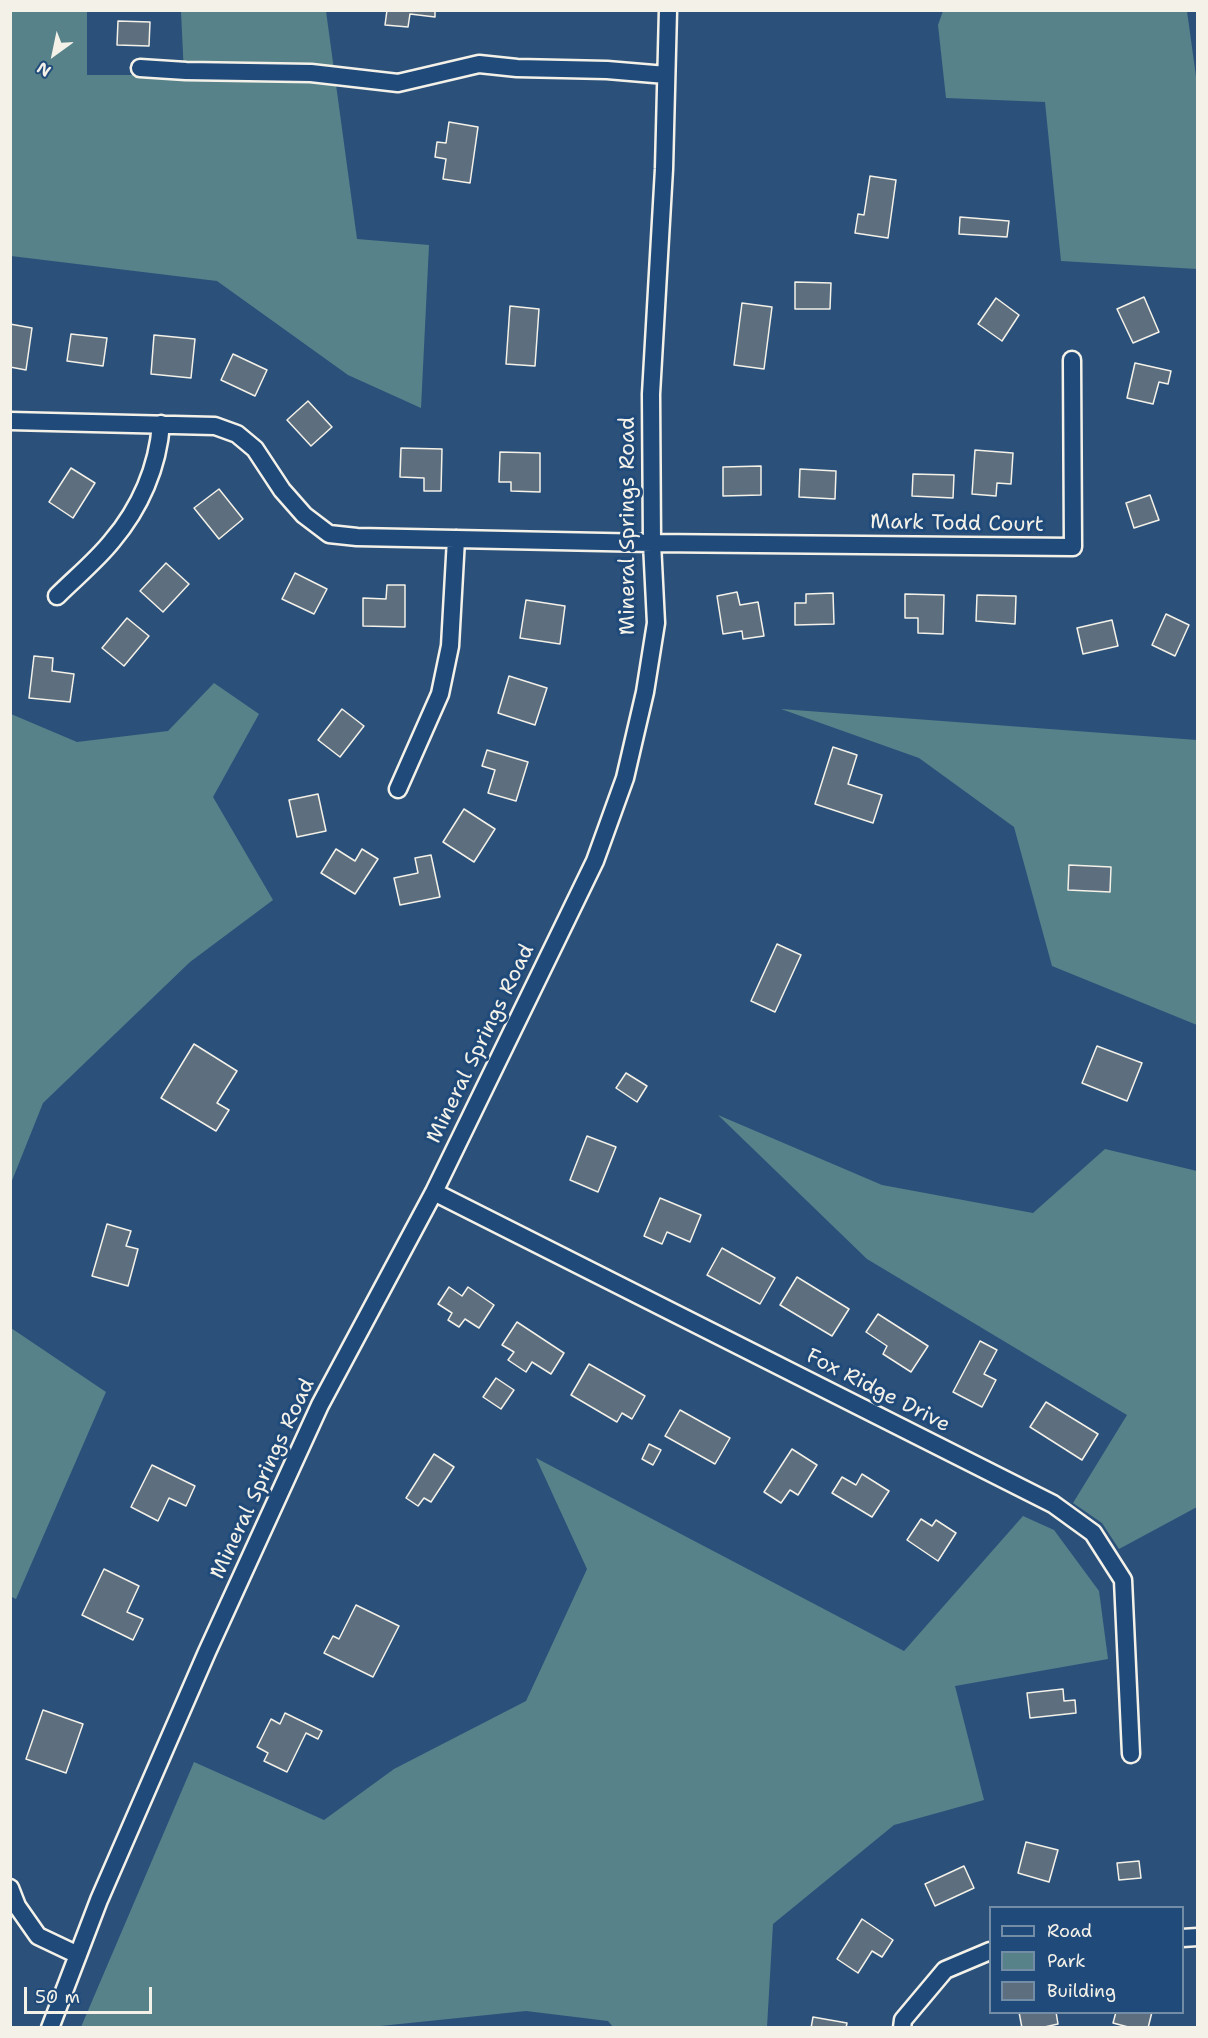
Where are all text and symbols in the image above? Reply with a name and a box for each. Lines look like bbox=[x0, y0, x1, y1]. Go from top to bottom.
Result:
north arrow bbox=[24, 24, 84, 84]
text: N bbox=[33, 57, 55, 82]
street label: Mineral Springs Road bbox=[616, 417, 642, 635]
street label: Mark Todd Court bbox=[870, 510, 1044, 538]
street label: Mineral Springs Road bbox=[422, 940, 540, 1148]
street label: Fox Ridge Drive bbox=[802, 1344, 954, 1438]
street label: Mineral Springs Road bbox=[205, 1375, 321, 1583]
legend bbox=[989, 1906, 1184, 2014]
text: Road bbox=[1047, 1919, 1092, 1943]
text: Park bbox=[1047, 1949, 1086, 1973]
scale bar bbox=[27, 1975, 154, 2013]
text: Building bbox=[1047, 1979, 1116, 2003]
text: 50 m bbox=[35, 1985, 80, 2009]

